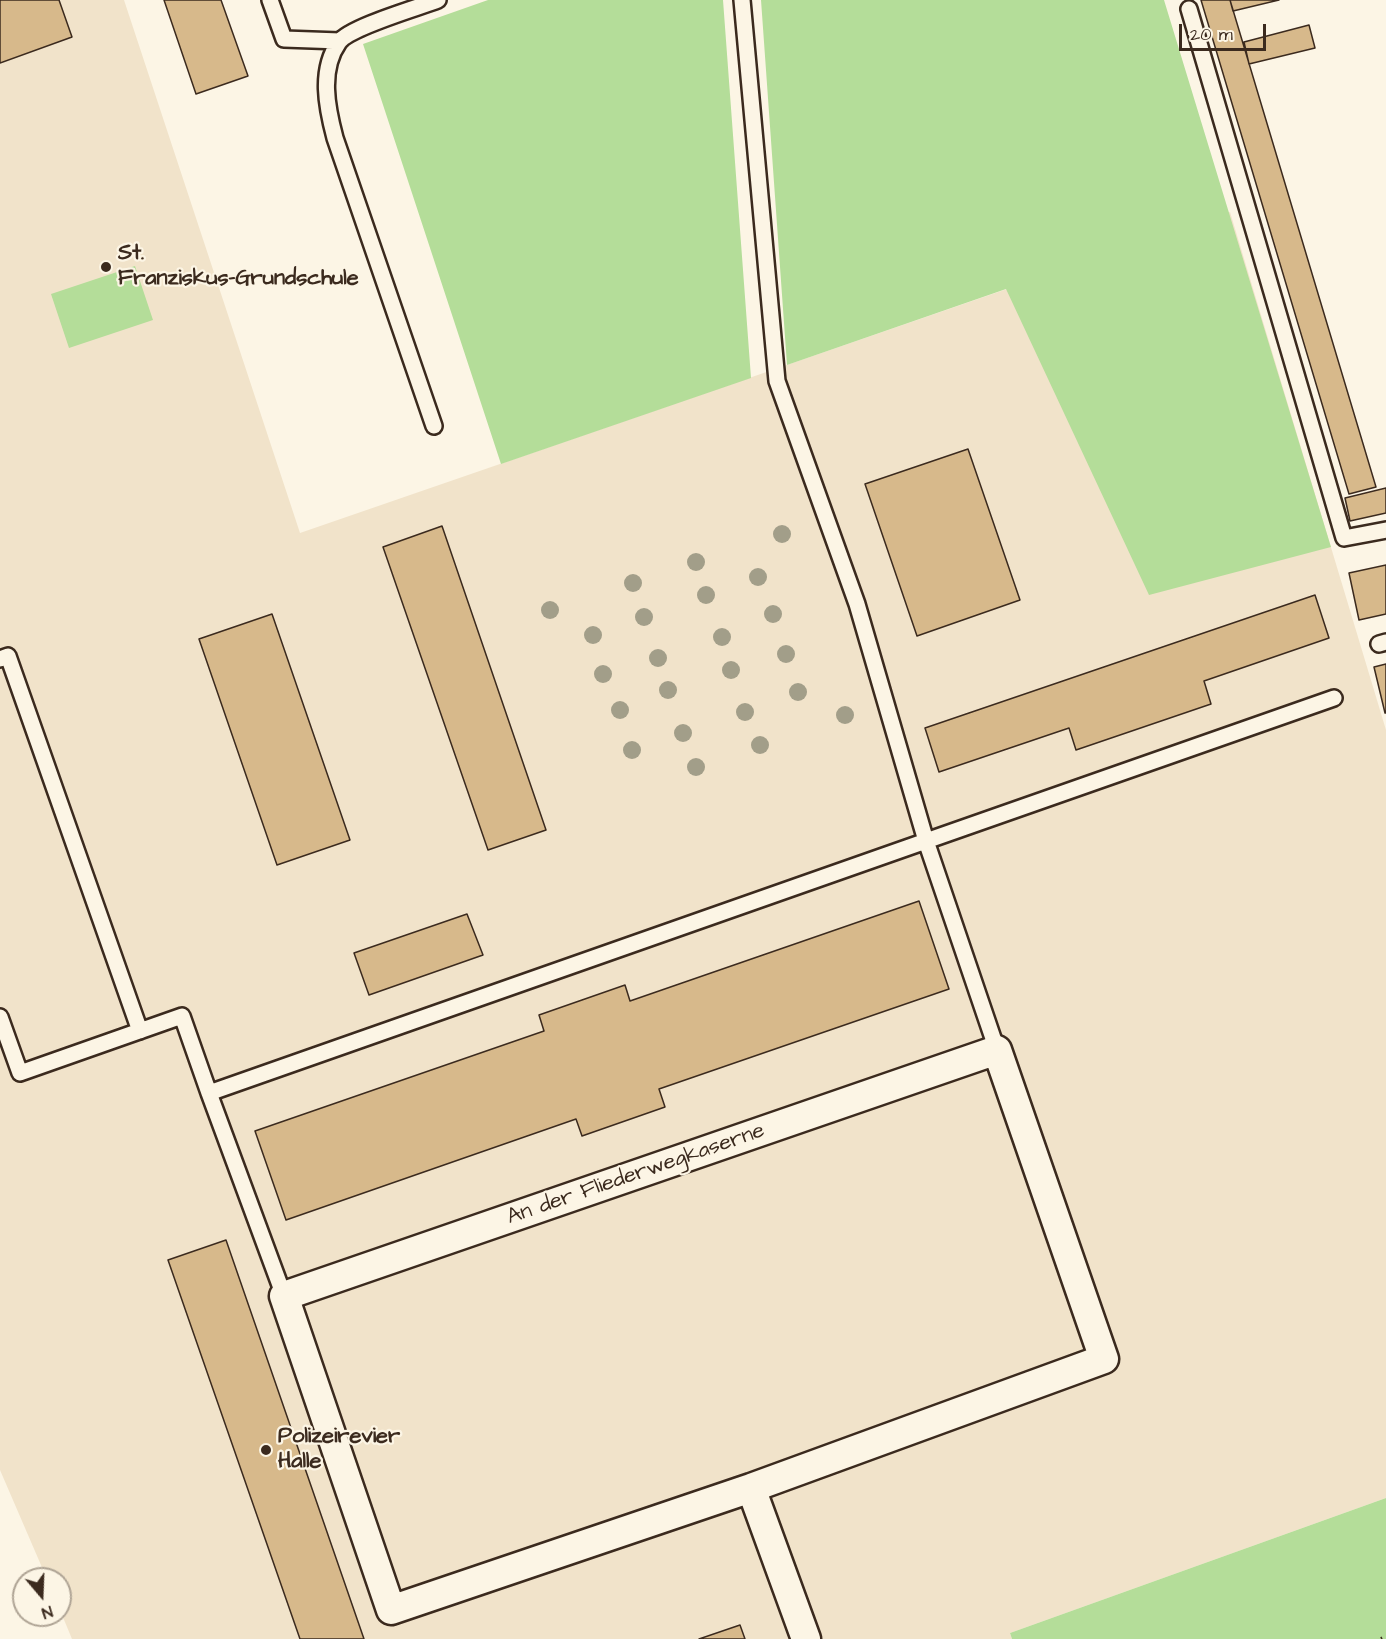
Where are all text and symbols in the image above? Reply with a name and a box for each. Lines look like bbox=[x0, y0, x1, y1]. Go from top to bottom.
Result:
scale bar bbox=[1182, 12, 1269, 50]
text: 20 m bbox=[1190, 22, 1233, 47]
place label: St. Franziskus-Grundschule bbox=[118, 241, 359, 292]
marker: St. Franziskus-Grundschule bbox=[99, 260, 113, 274]
street label: An der Fliederwegkaserne bbox=[504, 1118, 768, 1232]
place label: Polizeirevier Halle bbox=[278, 1424, 400, 1476]
marker: Polizeirevier Halle bbox=[259, 1443, 273, 1457]
north arrow bbox=[12, 1567, 72, 1627]
text: N bbox=[39, 1600, 56, 1624]

